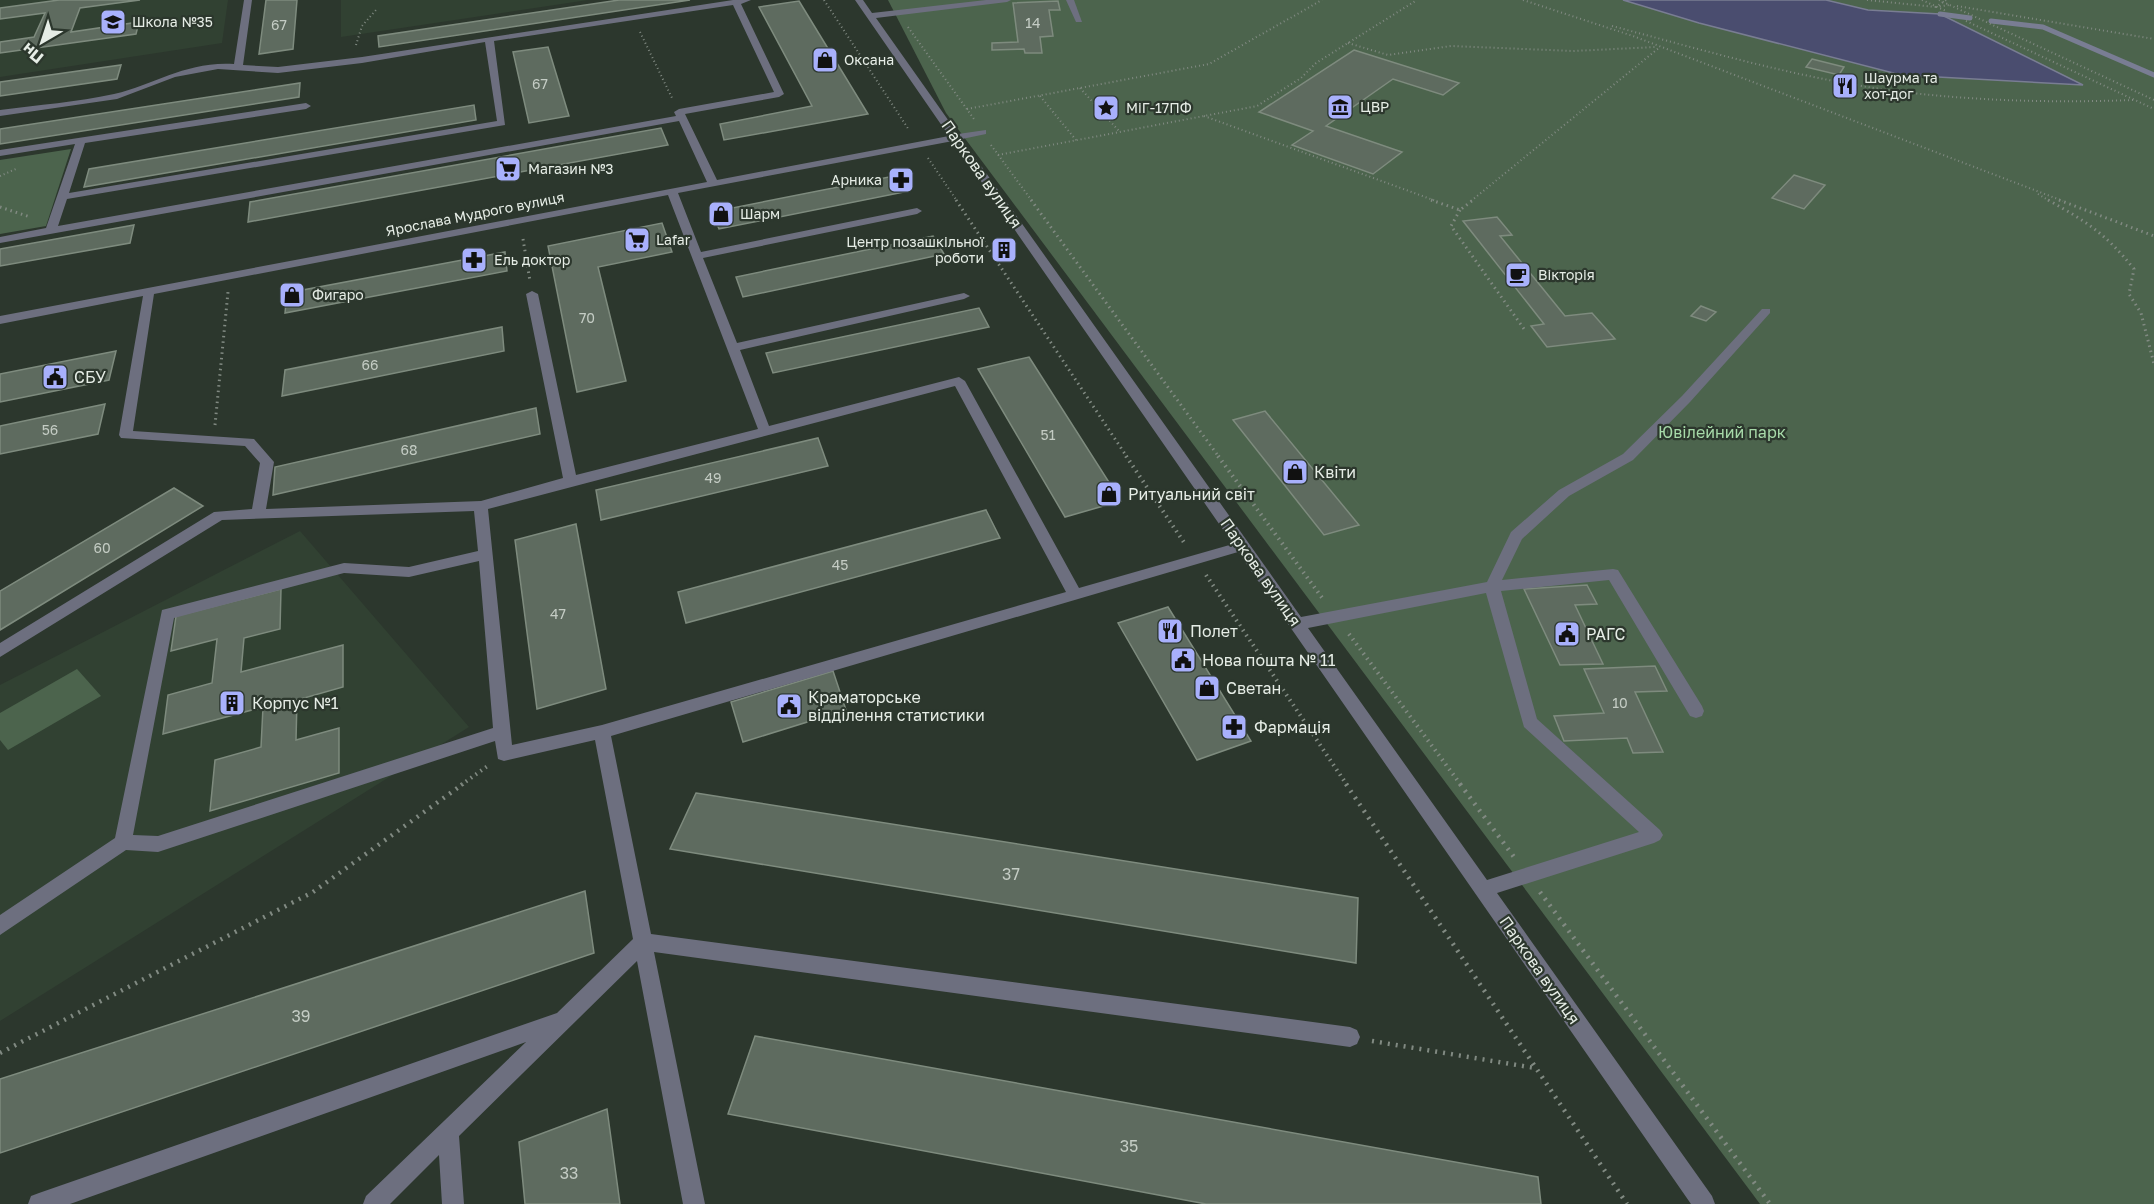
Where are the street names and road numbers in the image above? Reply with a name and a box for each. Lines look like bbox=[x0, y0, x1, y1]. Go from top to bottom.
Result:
street label: Паркова вулиця bbox=[937, 116, 1027, 232]
street label: Ярослава Мудрого вулиця bbox=[384, 188, 566, 239]
street label: Паркова вулиця bbox=[1216, 514, 1306, 630]
street label: Паркова вулиця bbox=[1495, 912, 1585, 1028]

